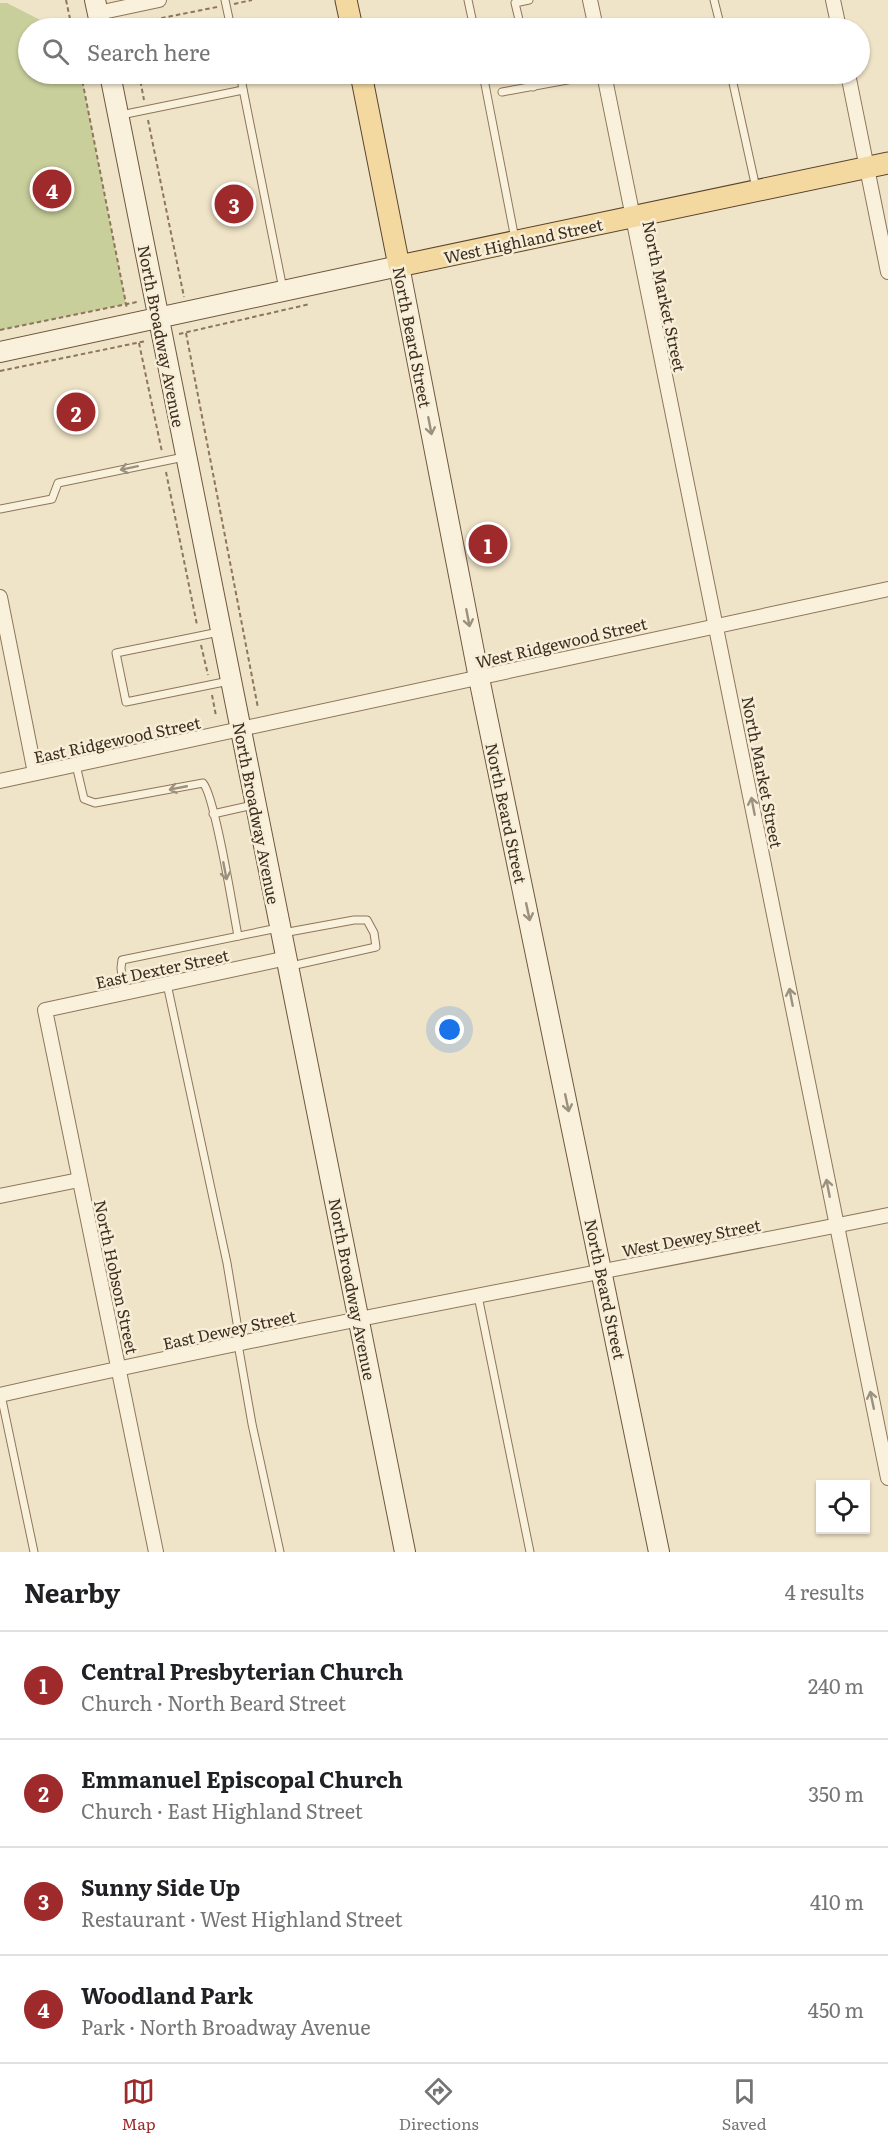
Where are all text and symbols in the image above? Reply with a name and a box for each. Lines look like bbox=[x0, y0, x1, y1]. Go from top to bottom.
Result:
search box bbox=[18, 18, 870, 84]
icon: search bbox=[39, 35, 72, 68]
text: Search here bbox=[87, 35, 210, 68]
pin: 4 bbox=[32, 166, 72, 212]
pin: 3 bbox=[214, 182, 254, 226]
street label: West Highland Street bbox=[441, 211, 605, 269]
street label: North Market Street bbox=[637, 218, 693, 374]
street label: North Broadway Avenue bbox=[133, 243, 191, 429]
street label: North Beard Street bbox=[388, 264, 439, 410]
pin: 2 bbox=[56, 390, 96, 434]
one-way arrow bbox=[425, 416, 436, 436]
one-way arrow bbox=[120, 463, 139, 475]
pin: 1 bbox=[468, 522, 508, 566]
one-way arrow bbox=[463, 607, 474, 627]
street label: West Ridgewood Street bbox=[473, 610, 650, 673]
street label: North Market Street bbox=[737, 694, 790, 850]
street label: East Ridgewood Street bbox=[31, 709, 203, 768]
street label: North Broadway Avenue bbox=[228, 720, 286, 906]
street label: North Beard Street bbox=[480, 741, 534, 886]
one-way arrow bbox=[169, 782, 188, 793]
one-way arrow bbox=[747, 796, 758, 816]
one-way arrow bbox=[220, 861, 231, 880]
one-way arrow bbox=[522, 902, 534, 921]
street label: East Dexter Street bbox=[93, 942, 231, 994]
one-way arrow bbox=[785, 988, 796, 1007]
your location bbox=[435, 1015, 464, 1044]
one-way arrow bbox=[562, 1092, 573, 1112]
one-way arrow bbox=[822, 1179, 834, 1198]
street label: North Broadway Avenue bbox=[324, 1196, 382, 1382]
street label: North Hobson Street bbox=[89, 1198, 145, 1357]
street label: West Dewey Street bbox=[620, 1212, 763, 1262]
street label: North Beard Street bbox=[579, 1217, 633, 1362]
street label: East Dewey Street bbox=[160, 1303, 298, 1355]
one-way arrow bbox=[866, 1391, 877, 1410]
map controls bbox=[816, 1480, 870, 1534]
button: locate bbox=[816, 1480, 870, 1534]
text: Nearby bbox=[24, 1572, 120, 1611]
text: 4 results bbox=[785, 1576, 864, 1606]
text: Central Presbyterian Church bbox=[81, 1654, 403, 1687]
text: 1 bbox=[39, 1670, 48, 1700]
text: 240 m bbox=[808, 1670, 864, 1700]
text: Church · North Beard Street bbox=[81, 1687, 346, 1717]
text: Emmanuel Episcopal Church bbox=[81, 1762, 403, 1795]
text: 2 bbox=[38, 1778, 49, 1808]
text: 350 m bbox=[808, 1778, 864, 1808]
text: Church · East Highland Street bbox=[81, 1795, 363, 1825]
text: Sunny Side Up bbox=[81, 1870, 240, 1903]
text: 3 bbox=[38, 1886, 49, 1916]
text: 410 m bbox=[810, 1886, 864, 1916]
text: Restaurant · West Highland Street bbox=[81, 1903, 403, 1933]
text: Woodland Park bbox=[81, 1978, 253, 2011]
text: 4 bbox=[37, 1994, 50, 2024]
text: 450 m bbox=[808, 1994, 864, 2024]
text: Park · North Broadway Avenue bbox=[81, 2011, 371, 2041]
tab: Map bbox=[122, 2075, 156, 2135]
tab: Directions bbox=[399, 2075, 479, 2135]
tab: Saved bbox=[722, 2075, 766, 2135]

